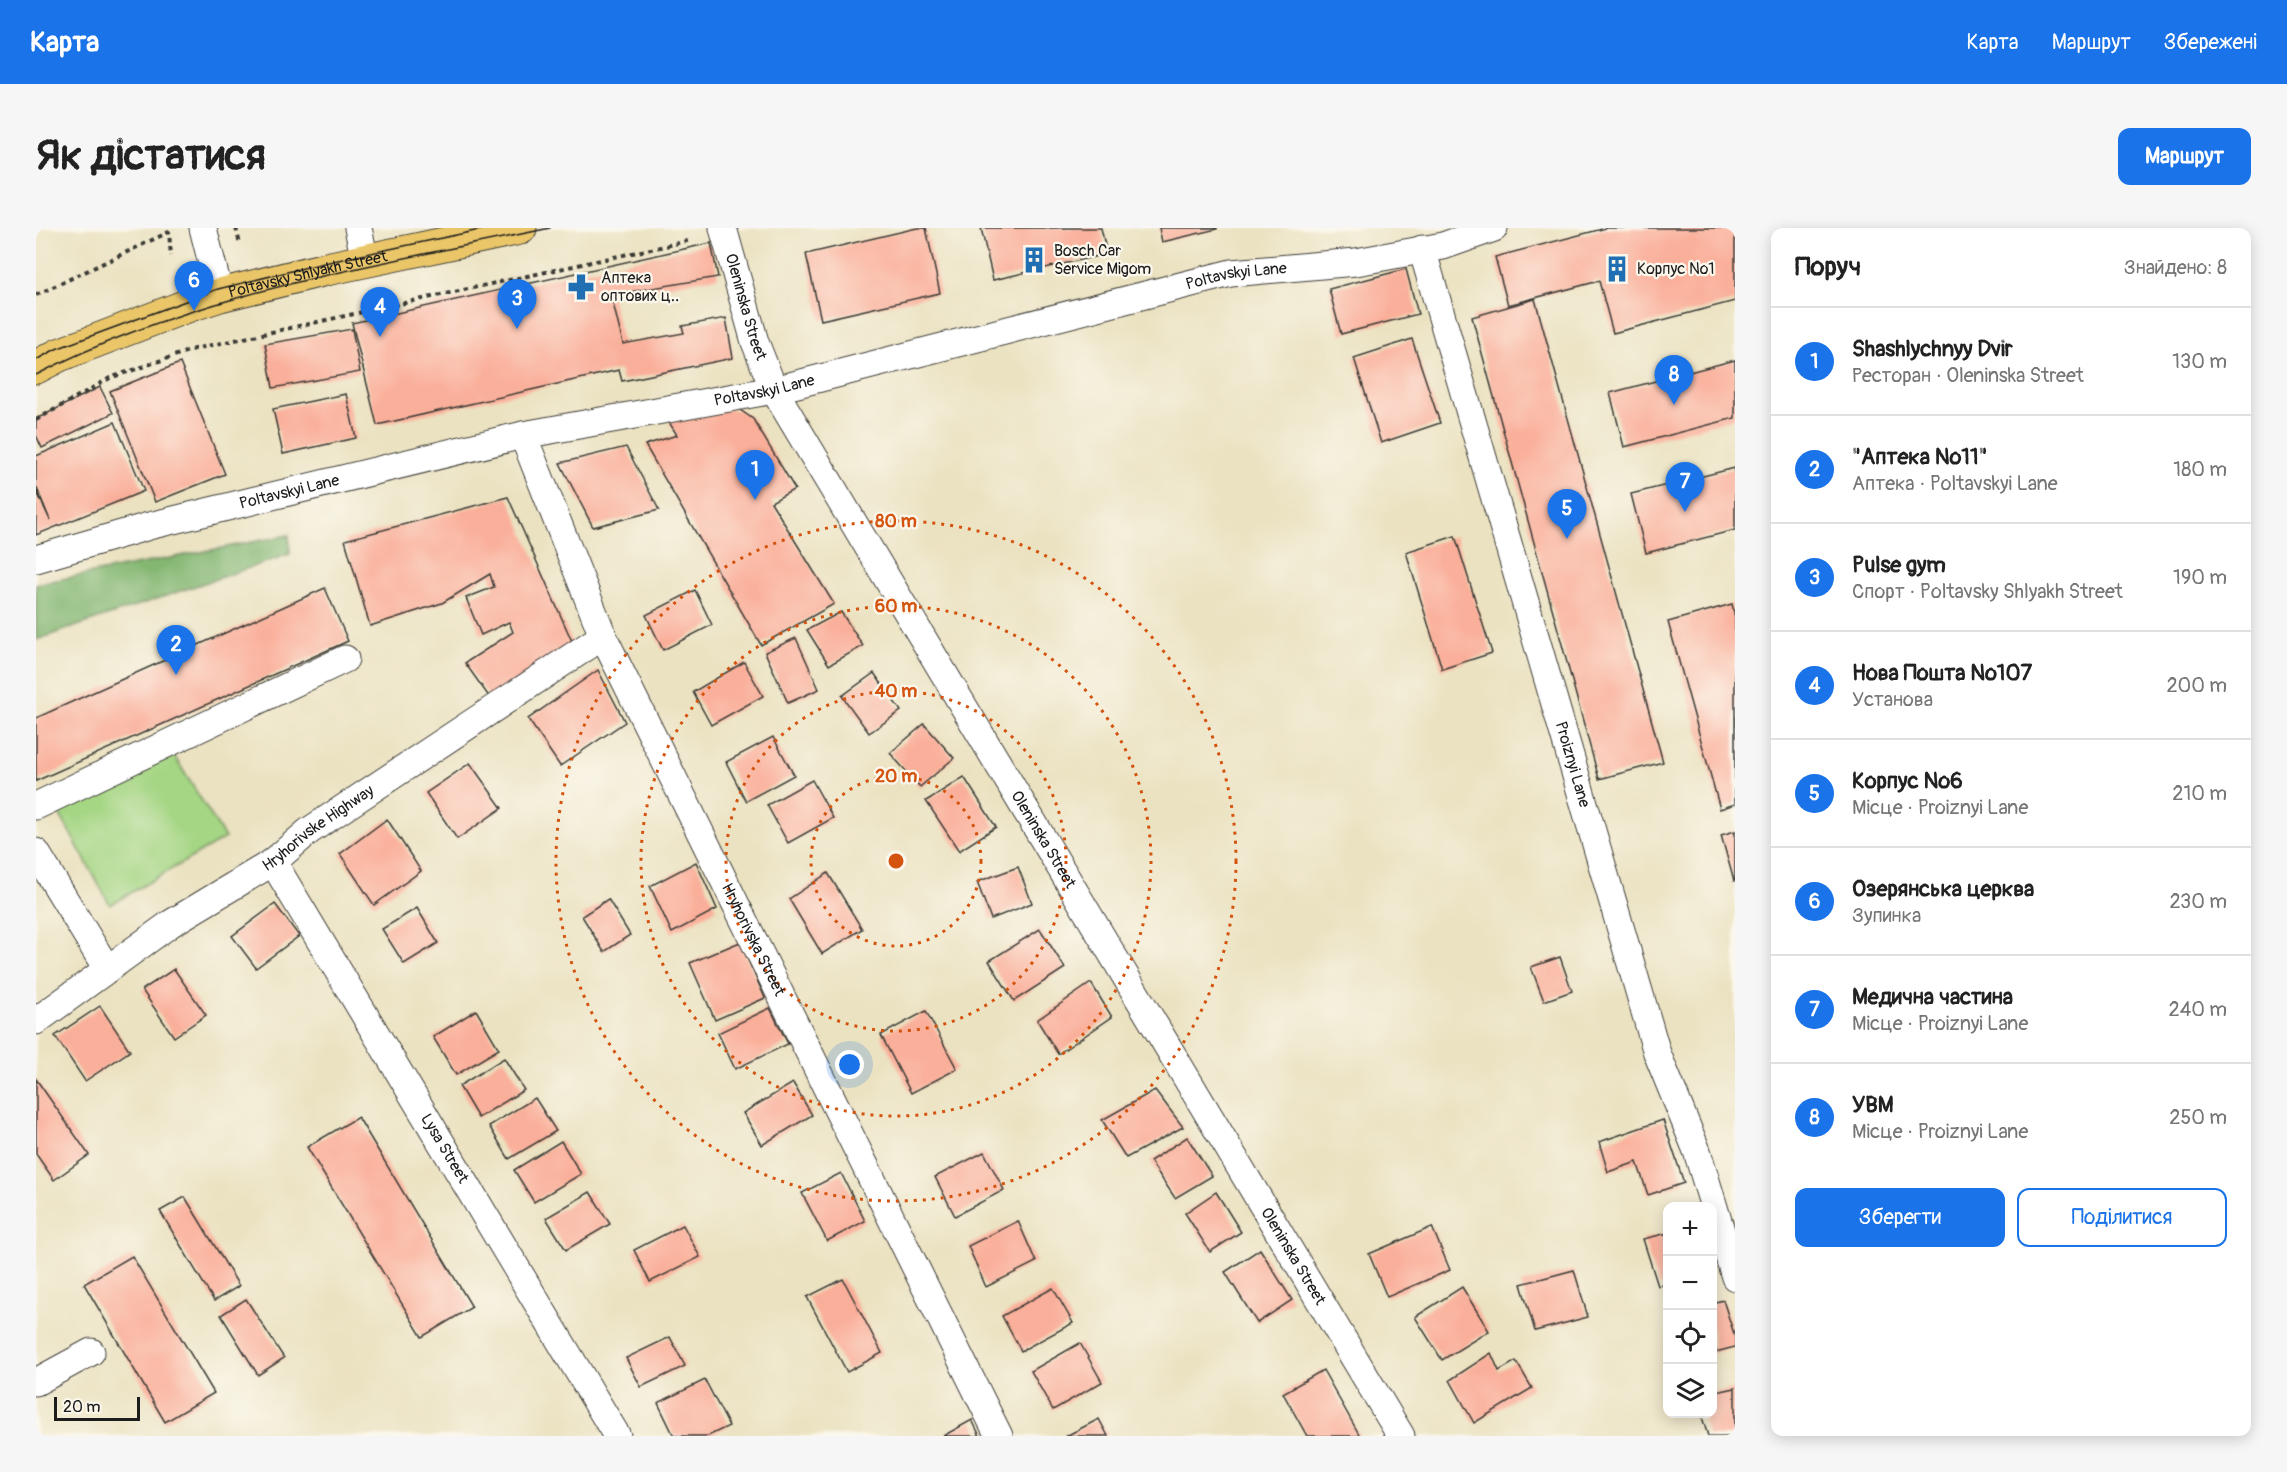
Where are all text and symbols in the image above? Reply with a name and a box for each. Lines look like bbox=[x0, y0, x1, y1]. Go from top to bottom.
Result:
text: Карта bbox=[30, 25, 99, 60]
text: Карта bbox=[1967, 29, 2019, 56]
text: Маршрут bbox=[2052, 29, 2131, 56]
text: Збережені bbox=[2164, 29, 2257, 56]
button: Маршрут bbox=[2118, 128, 2251, 185]
text: Як дістатися bbox=[36, 130, 266, 182]
place label: Bosch Car Service Migom bbox=[1054, 241, 1151, 279]
building icon: Bosch Car Service Migom bbox=[1019, 245, 1049, 275]
street label: Poltavsky Shlyakh Street bbox=[226, 246, 390, 303]
street label: Oleninska Street bbox=[721, 251, 771, 364]
text: Поруч bbox=[1795, 251, 1861, 283]
building icon: Корпус №1 bbox=[1602, 254, 1632, 284]
text: Знайдено: 8 bbox=[2124, 255, 2227, 280]
street label: Poltavskyi Lane bbox=[1183, 258, 1288, 294]
place label: Корпус №1 bbox=[1637, 259, 1715, 279]
pin: 6 bbox=[174, 262, 214, 311]
place label: Аптека оптових ц‥ bbox=[601, 268, 679, 306]
pharmacy icon: Аптека оптових ц‥ bbox=[566, 272, 596, 302]
pin: 3 bbox=[498, 279, 536, 329]
pin: 4 bbox=[360, 288, 400, 337]
text: Shashlychnyy Dvir bbox=[1852, 335, 2013, 363]
text: 1 bbox=[1811, 349, 1818, 374]
text: 130 m bbox=[2172, 349, 2227, 374]
pin: 8 bbox=[1654, 356, 1694, 405]
text: Ресторан · Oleninska Street bbox=[1852, 363, 2084, 388]
street label: Poltavskyi Lane bbox=[712, 370, 817, 411]
text: "Аптека №11" bbox=[1852, 443, 1987, 471]
pin: 1 bbox=[736, 450, 774, 500]
text: 2 bbox=[1809, 457, 1820, 482]
text: 180 m bbox=[2173, 457, 2227, 482]
pin: 7 bbox=[1666, 462, 1704, 512]
street label: Poltavskyi Lane bbox=[237, 470, 341, 514]
text: Аптека · Poltavskyi Lane bbox=[1852, 471, 2058, 496]
pin: 5 bbox=[1548, 490, 1586, 539]
text: 80 m bbox=[875, 510, 917, 533]
text: Pulse gym bbox=[1852, 551, 1946, 579]
text: 3 bbox=[1809, 565, 1820, 590]
text: 190 m bbox=[2173, 565, 2227, 590]
text: Спорт · Poltavsky Shlyakh Street bbox=[1852, 579, 2123, 604]
text: 60 m bbox=[875, 595, 917, 618]
pin: 2 bbox=[156, 626, 196, 675]
text: Нова Пошта №107 bbox=[1852, 659, 2032, 687]
text: 4 bbox=[1809, 673, 1820, 698]
text: 200 m bbox=[2166, 673, 2227, 698]
text: 40 m bbox=[875, 680, 917, 703]
text: Установа bbox=[1852, 687, 1933, 712]
street label: Proiznyi Lane bbox=[1551, 719, 1595, 810]
text: 20 m bbox=[875, 765, 917, 788]
text: Корпус №6 bbox=[1852, 767, 1963, 795]
street label: Hryhorivske Highway bbox=[259, 781, 378, 876]
text: 5 bbox=[1809, 781, 1820, 806]
text: 210 m bbox=[2172, 781, 2227, 806]
street label: Oleninska Street bbox=[1006, 787, 1081, 892]
text: Місце · Proiznyi Lane bbox=[1852, 795, 2028, 820]
centre of rings bbox=[886, 851, 906, 871]
text: Озерянська церква bbox=[1852, 875, 2034, 903]
street label: Hryhorivska Street bbox=[717, 880, 790, 1000]
text: 6 bbox=[1809, 889, 1820, 914]
text: 230 m bbox=[2170, 889, 2227, 914]
text: Зупинка bbox=[1852, 903, 1921, 928]
text: Медична частина bbox=[1852, 983, 2013, 1011]
text: 7 bbox=[1809, 997, 1820, 1022]
text: 240 m bbox=[2168, 997, 2227, 1022]
text: Місце · Proiznyi Lane bbox=[1852, 1011, 2028, 1036]
your location bbox=[835, 1050, 864, 1079]
text: УВМ bbox=[1852, 1091, 1894, 1119]
text: 8 bbox=[1809, 1105, 1820, 1130]
text: 250 m bbox=[2169, 1105, 2227, 1130]
street label: Lysa Street bbox=[416, 1110, 473, 1187]
text: Місце · Proiznyi Lane bbox=[1852, 1119, 2028, 1144]
button: Зберегти bbox=[1795, 1188, 2005, 1247]
button: Поділитися bbox=[2017, 1188, 2227, 1247]
map controls bbox=[1663, 1202, 1717, 1418]
button: + bbox=[1663, 1202, 1717, 1256]
street label: Oleninska Street bbox=[1256, 1204, 1330, 1309]
button: − bbox=[1663, 1256, 1717, 1310]
button: locate bbox=[1663, 1310, 1717, 1364]
button: layers bbox=[1663, 1364, 1717, 1418]
scale bar bbox=[54, 1394, 140, 1422]
text: 20 m bbox=[63, 1397, 101, 1417]

